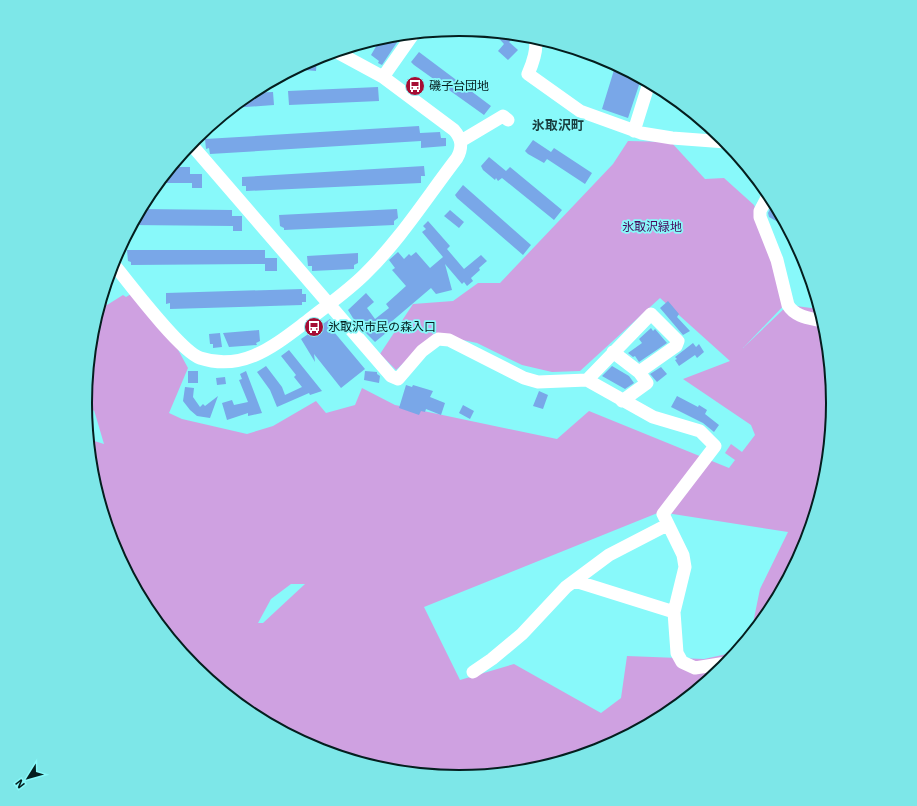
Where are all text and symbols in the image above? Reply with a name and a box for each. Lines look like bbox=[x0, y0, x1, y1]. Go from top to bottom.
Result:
bus stop icon: 磯子台団地 bbox=[404, 75, 426, 97]
place label: 磯子台団地 bbox=[429, 78, 489, 93]
district label: 氷取沢町 bbox=[532, 117, 584, 134]
park label: 氷取沢緑地 bbox=[622, 219, 682, 234]
bus stop icon: 氷取沢市民の森入口 bbox=[303, 316, 325, 338]
place label: 氷取沢市民の森入口 bbox=[328, 319, 436, 334]
north arrow bbox=[8, 758, 48, 798]
text: N bbox=[12, 777, 28, 791]

